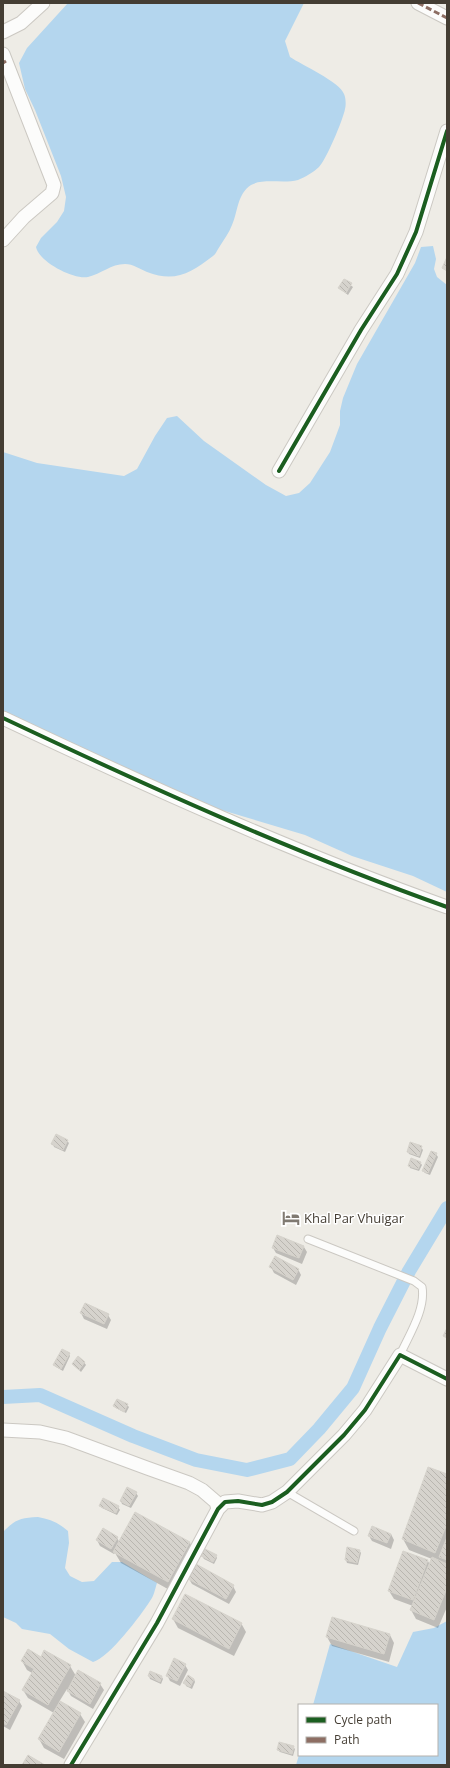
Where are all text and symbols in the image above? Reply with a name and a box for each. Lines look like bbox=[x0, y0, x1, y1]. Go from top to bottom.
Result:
hotel icon: Khal Par Vhuigar bbox=[281, 1208, 301, 1228]
place label: Khal Par Vhuigar bbox=[304, 1209, 405, 1227]
legend bbox=[298, 1704, 438, 1756]
text: Cycle path bbox=[334, 1711, 392, 1728]
text: Path bbox=[334, 1731, 360, 1748]

